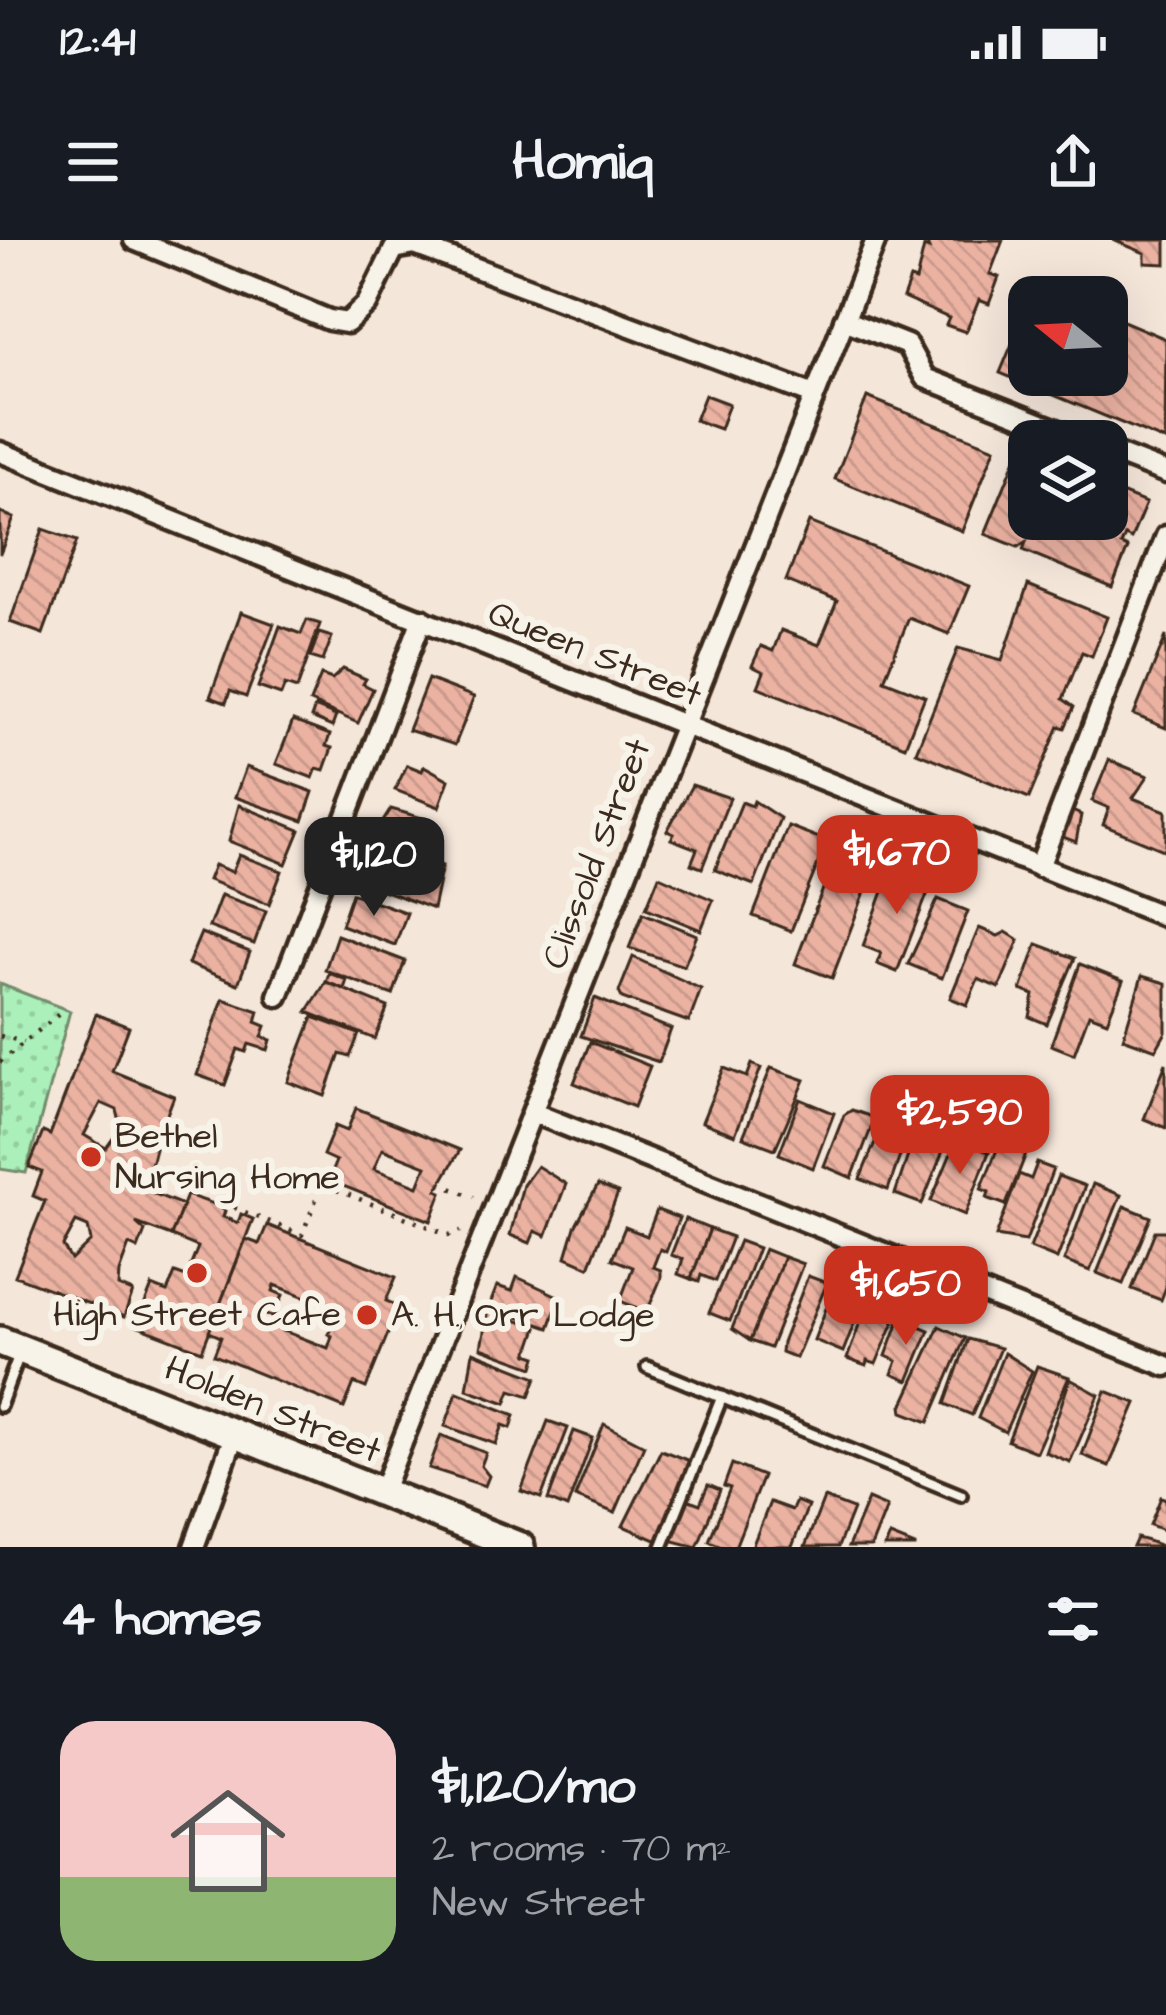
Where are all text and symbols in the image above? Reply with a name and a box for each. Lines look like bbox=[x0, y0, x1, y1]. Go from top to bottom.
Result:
text: 12:41 bbox=[60, 11, 135, 73]
text: Homiq bbox=[512, 125, 654, 200]
icon: menu bbox=[60, 129, 126, 195]
icon: share bbox=[1040, 129, 1106, 195]
north arrow bbox=[1008, 276, 1128, 396]
map controls bbox=[1008, 276, 1128, 540]
button: layers bbox=[1008, 420, 1128, 540]
street label: Queen Street bbox=[481, 588, 710, 720]
street label: Clissold Street bbox=[530, 731, 664, 976]
pin: $1,670 bbox=[799, 815, 995, 917]
pin: $1,120 bbox=[276, 817, 472, 919]
text: $1,670 bbox=[844, 827, 950, 881]
text: $1,120 bbox=[331, 829, 417, 883]
pin: $2,590 bbox=[862, 1075, 1058, 1177]
text: $2,590 bbox=[897, 1087, 1023, 1141]
place label: Bethel Nursing Home bbox=[115, 1111, 340, 1204]
marker: Bethel Nursing Home bbox=[78, 1144, 104, 1170]
pin: $1,650 bbox=[808, 1246, 1004, 1348]
text: $1,650 bbox=[851, 1258, 961, 1312]
marker: High Street Cafe bbox=[184, 1260, 210, 1286]
place label: High Street Cafe bbox=[53, 1289, 341, 1341]
place label: A. H. Orr Lodge bbox=[391, 1290, 655, 1342]
marker: A. H. Orr Lodge bbox=[354, 1302, 380, 1328]
street label: Holden Street bbox=[157, 1343, 389, 1477]
text: 4 homes bbox=[60, 1584, 262, 1655]
icon: filters bbox=[1040, 1586, 1106, 1652]
text: $1,120/mo bbox=[432, 1752, 635, 1823]
icon: home bbox=[156, 1769, 300, 1913]
text: 2 rooms · 70 m² bbox=[432, 1823, 731, 1877]
text: New Street bbox=[432, 1877, 645, 1931]

